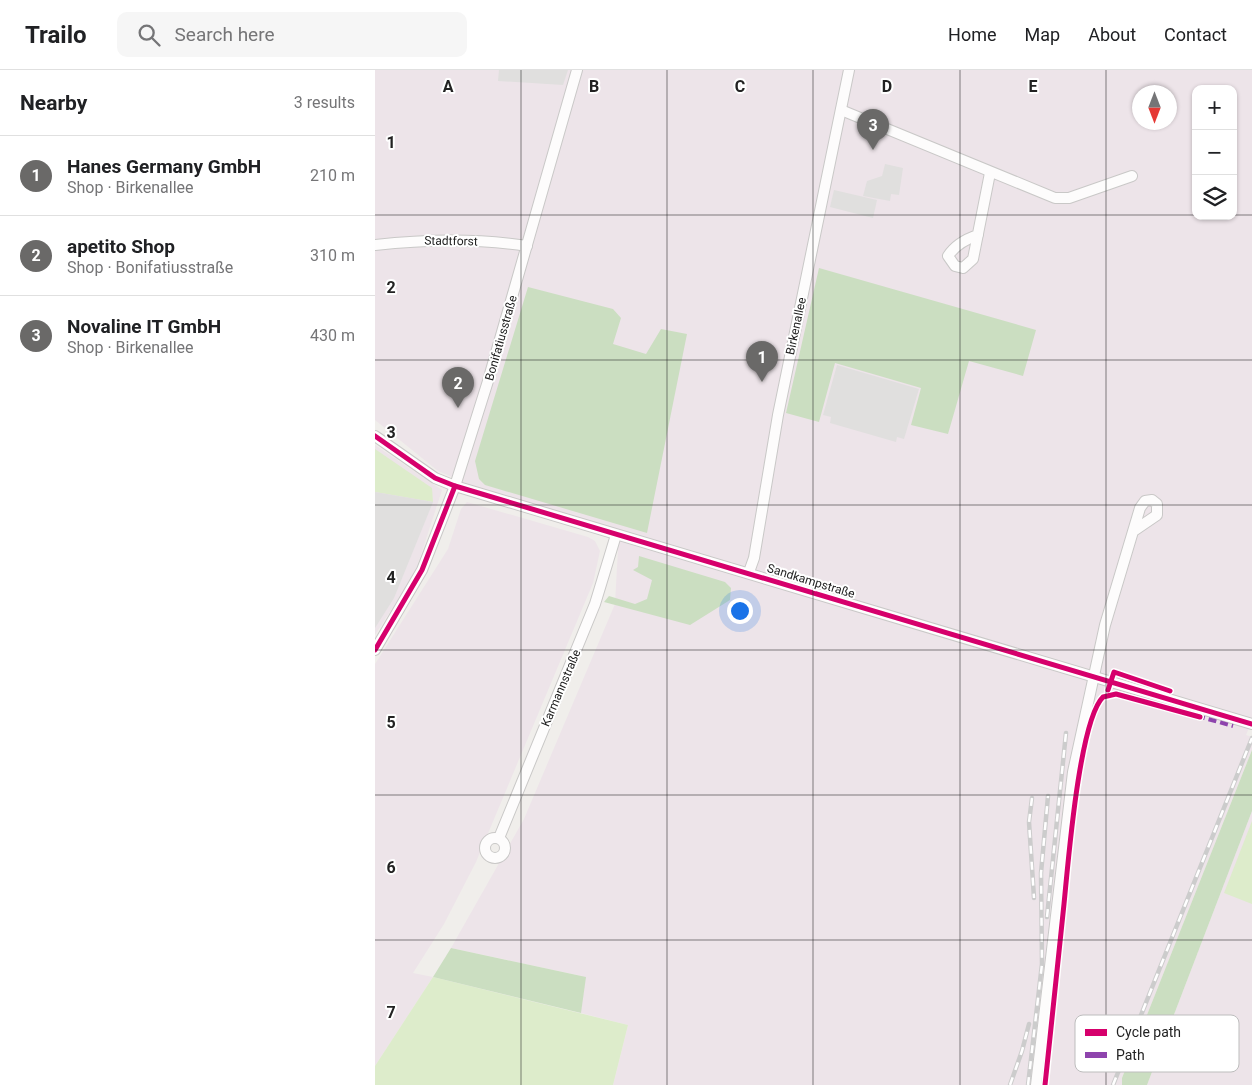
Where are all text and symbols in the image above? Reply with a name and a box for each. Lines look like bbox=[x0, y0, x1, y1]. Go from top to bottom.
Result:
search box bbox=[117, 12, 467, 57]
text: Trailo bbox=[25, 21, 87, 49]
icon: search bbox=[135, 21, 163, 49]
text: Search here bbox=[175, 23, 275, 46]
text: Home bbox=[948, 24, 997, 45]
text: Map bbox=[1025, 24, 1060, 45]
text: About bbox=[1088, 24, 1136, 45]
text: Contact bbox=[1164, 24, 1227, 45]
text: A bbox=[443, 77, 454, 96]
text: B bbox=[589, 77, 599, 96]
text: C bbox=[735, 77, 745, 96]
text: D bbox=[882, 77, 892, 96]
text: E bbox=[1029, 77, 1038, 96]
north arrow bbox=[1132, 85, 1177, 130]
map controls bbox=[1192, 85, 1237, 220]
button: + bbox=[1192, 85, 1237, 130]
text: Nearby bbox=[20, 91, 87, 115]
text: 3 results bbox=[294, 93, 355, 112]
pin: 3 bbox=[857, 109, 889, 150]
button: − bbox=[1192, 130, 1237, 175]
text: 1 bbox=[386, 133, 396, 152]
text: Hanes Germany GmbH bbox=[67, 155, 261, 178]
text: 1 bbox=[31, 166, 41, 185]
text: 210 m bbox=[310, 166, 355, 185]
button: layers bbox=[1192, 175, 1237, 220]
text: Shop · Birkenallee bbox=[67, 178, 194, 197]
street label: Stadtforst bbox=[424, 234, 478, 248]
text: apetito Shop bbox=[67, 235, 175, 258]
text: 2 bbox=[31, 246, 41, 265]
text: 310 m bbox=[310, 246, 355, 265]
text: Shop · Bonifatiusstraße bbox=[67, 258, 233, 277]
text: 2 bbox=[386, 278, 396, 297]
street label: Bonifatiusstraße bbox=[482, 294, 520, 382]
street label: Birkenallee bbox=[783, 296, 809, 356]
text: Novaline IT GmbH bbox=[67, 315, 221, 338]
text: 3 bbox=[31, 326, 41, 345]
text: 430 m bbox=[310, 326, 355, 345]
text: Shop · Birkenallee bbox=[67, 338, 194, 357]
pin: 1 bbox=[746, 341, 778, 382]
pin: 2 bbox=[442, 367, 474, 408]
text: 3 bbox=[386, 423, 396, 442]
street label: Sandkampstraße bbox=[765, 561, 857, 601]
text: 4 bbox=[386, 568, 396, 587]
your location bbox=[727, 598, 753, 624]
street label: Karmannstraße bbox=[538, 647, 584, 729]
text: 5 bbox=[386, 713, 396, 732]
text: 6 bbox=[386, 858, 396, 877]
text: 7 bbox=[386, 1003, 396, 1022]
legend bbox=[1075, 1015, 1239, 1072]
text: Cycle path bbox=[1116, 1024, 1181, 1040]
text: Path bbox=[1116, 1047, 1145, 1063]

